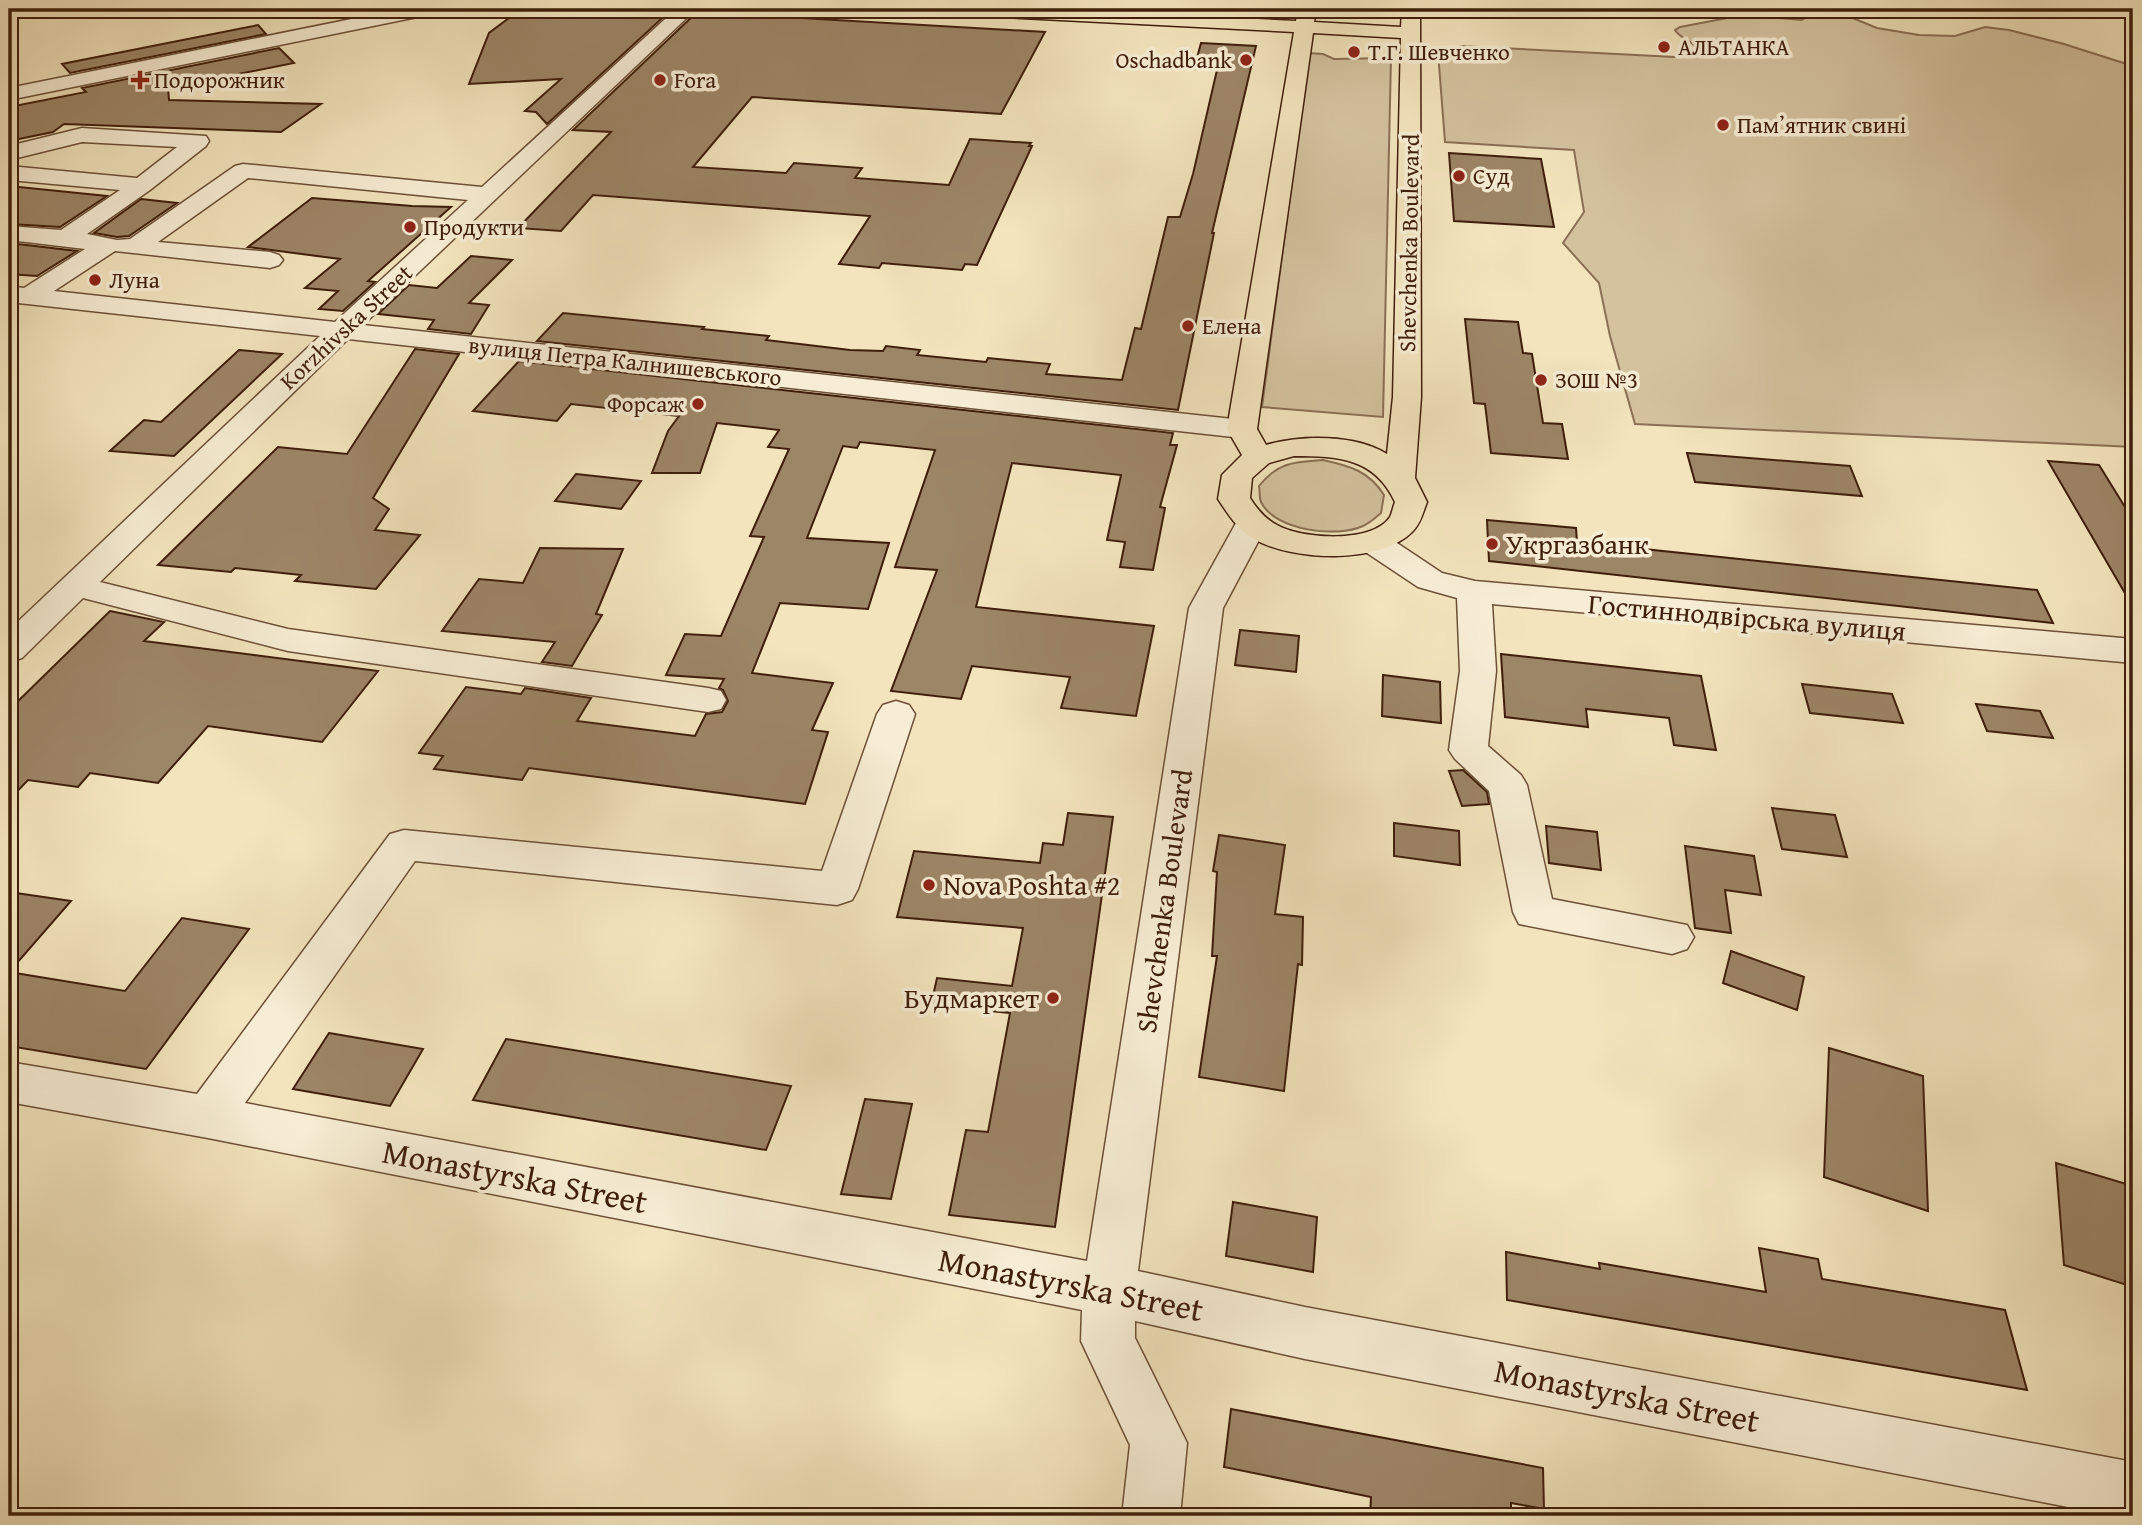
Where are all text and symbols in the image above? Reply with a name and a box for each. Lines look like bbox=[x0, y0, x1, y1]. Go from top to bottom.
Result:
place label: АЛЬТАНКА bbox=[1678, 30, 1790, 63]
place label: Т.Г. Шевченко bbox=[1368, 35, 1510, 68]
marker: АЛЬТАНКА bbox=[1656, 39, 1672, 55]
place label: Oschadbank bbox=[1116, 43, 1232, 76]
marker: Т.Г. Шевченко bbox=[1346, 44, 1362, 60]
marker: Oschadbank bbox=[1238, 52, 1254, 68]
place label: Подорожник bbox=[154, 63, 285, 96]
place label: Fora bbox=[674, 63, 716, 96]
marker: Подорожник bbox=[132, 72, 148, 88]
marker: Fora bbox=[652, 72, 668, 88]
place label: Памʼятник свині bbox=[1737, 108, 1906, 141]
marker: Памʼятник свині bbox=[1715, 117, 1731, 133]
street label: Shevchenka Boulevard bbox=[1390, 133, 1427, 352]
place label: Суд bbox=[1473, 159, 1510, 192]
marker: Суд bbox=[1451, 168, 1467, 184]
place label: Продукти bbox=[424, 210, 524, 243]
marker: Продукти bbox=[402, 219, 418, 235]
street label: Korzhivska Street bbox=[272, 256, 419, 397]
place label: Луна bbox=[109, 263, 160, 296]
marker: Луна bbox=[87, 272, 103, 288]
place label: Елена bbox=[1202, 309, 1261, 342]
marker: Елена bbox=[1180, 318, 1196, 334]
street label: вулиця Петра Калнишевського bbox=[467, 328, 783, 393]
place label: ЗОШ №3 bbox=[1555, 363, 1638, 396]
marker: ЗОШ №3 bbox=[1533, 372, 1549, 388]
place label: Форсаж bbox=[607, 387, 684, 420]
marker: Форсаж bbox=[690, 396, 706, 412]
place label: Укргазбанк bbox=[1506, 523, 1649, 564]
marker: Укргазбанк bbox=[1484, 536, 1500, 552]
street label: Гостиннодвірська вулиця bbox=[1586, 582, 1908, 651]
street label: Shevchenka Boulevard bbox=[1125, 766, 1202, 1035]
place label: Nova Poshta #2 bbox=[943, 864, 1120, 905]
marker: Nova Poshta #2 bbox=[921, 877, 937, 893]
place label: Будмаркет bbox=[904, 977, 1039, 1018]
marker: Будмаркет bbox=[1045, 990, 1061, 1006]
street label: Monastyrska Street bbox=[378, 1127, 652, 1225]
street label: Monastyrska Street bbox=[934, 1235, 1208, 1333]
street label: Monastyrska Street bbox=[1490, 1346, 1764, 1444]

